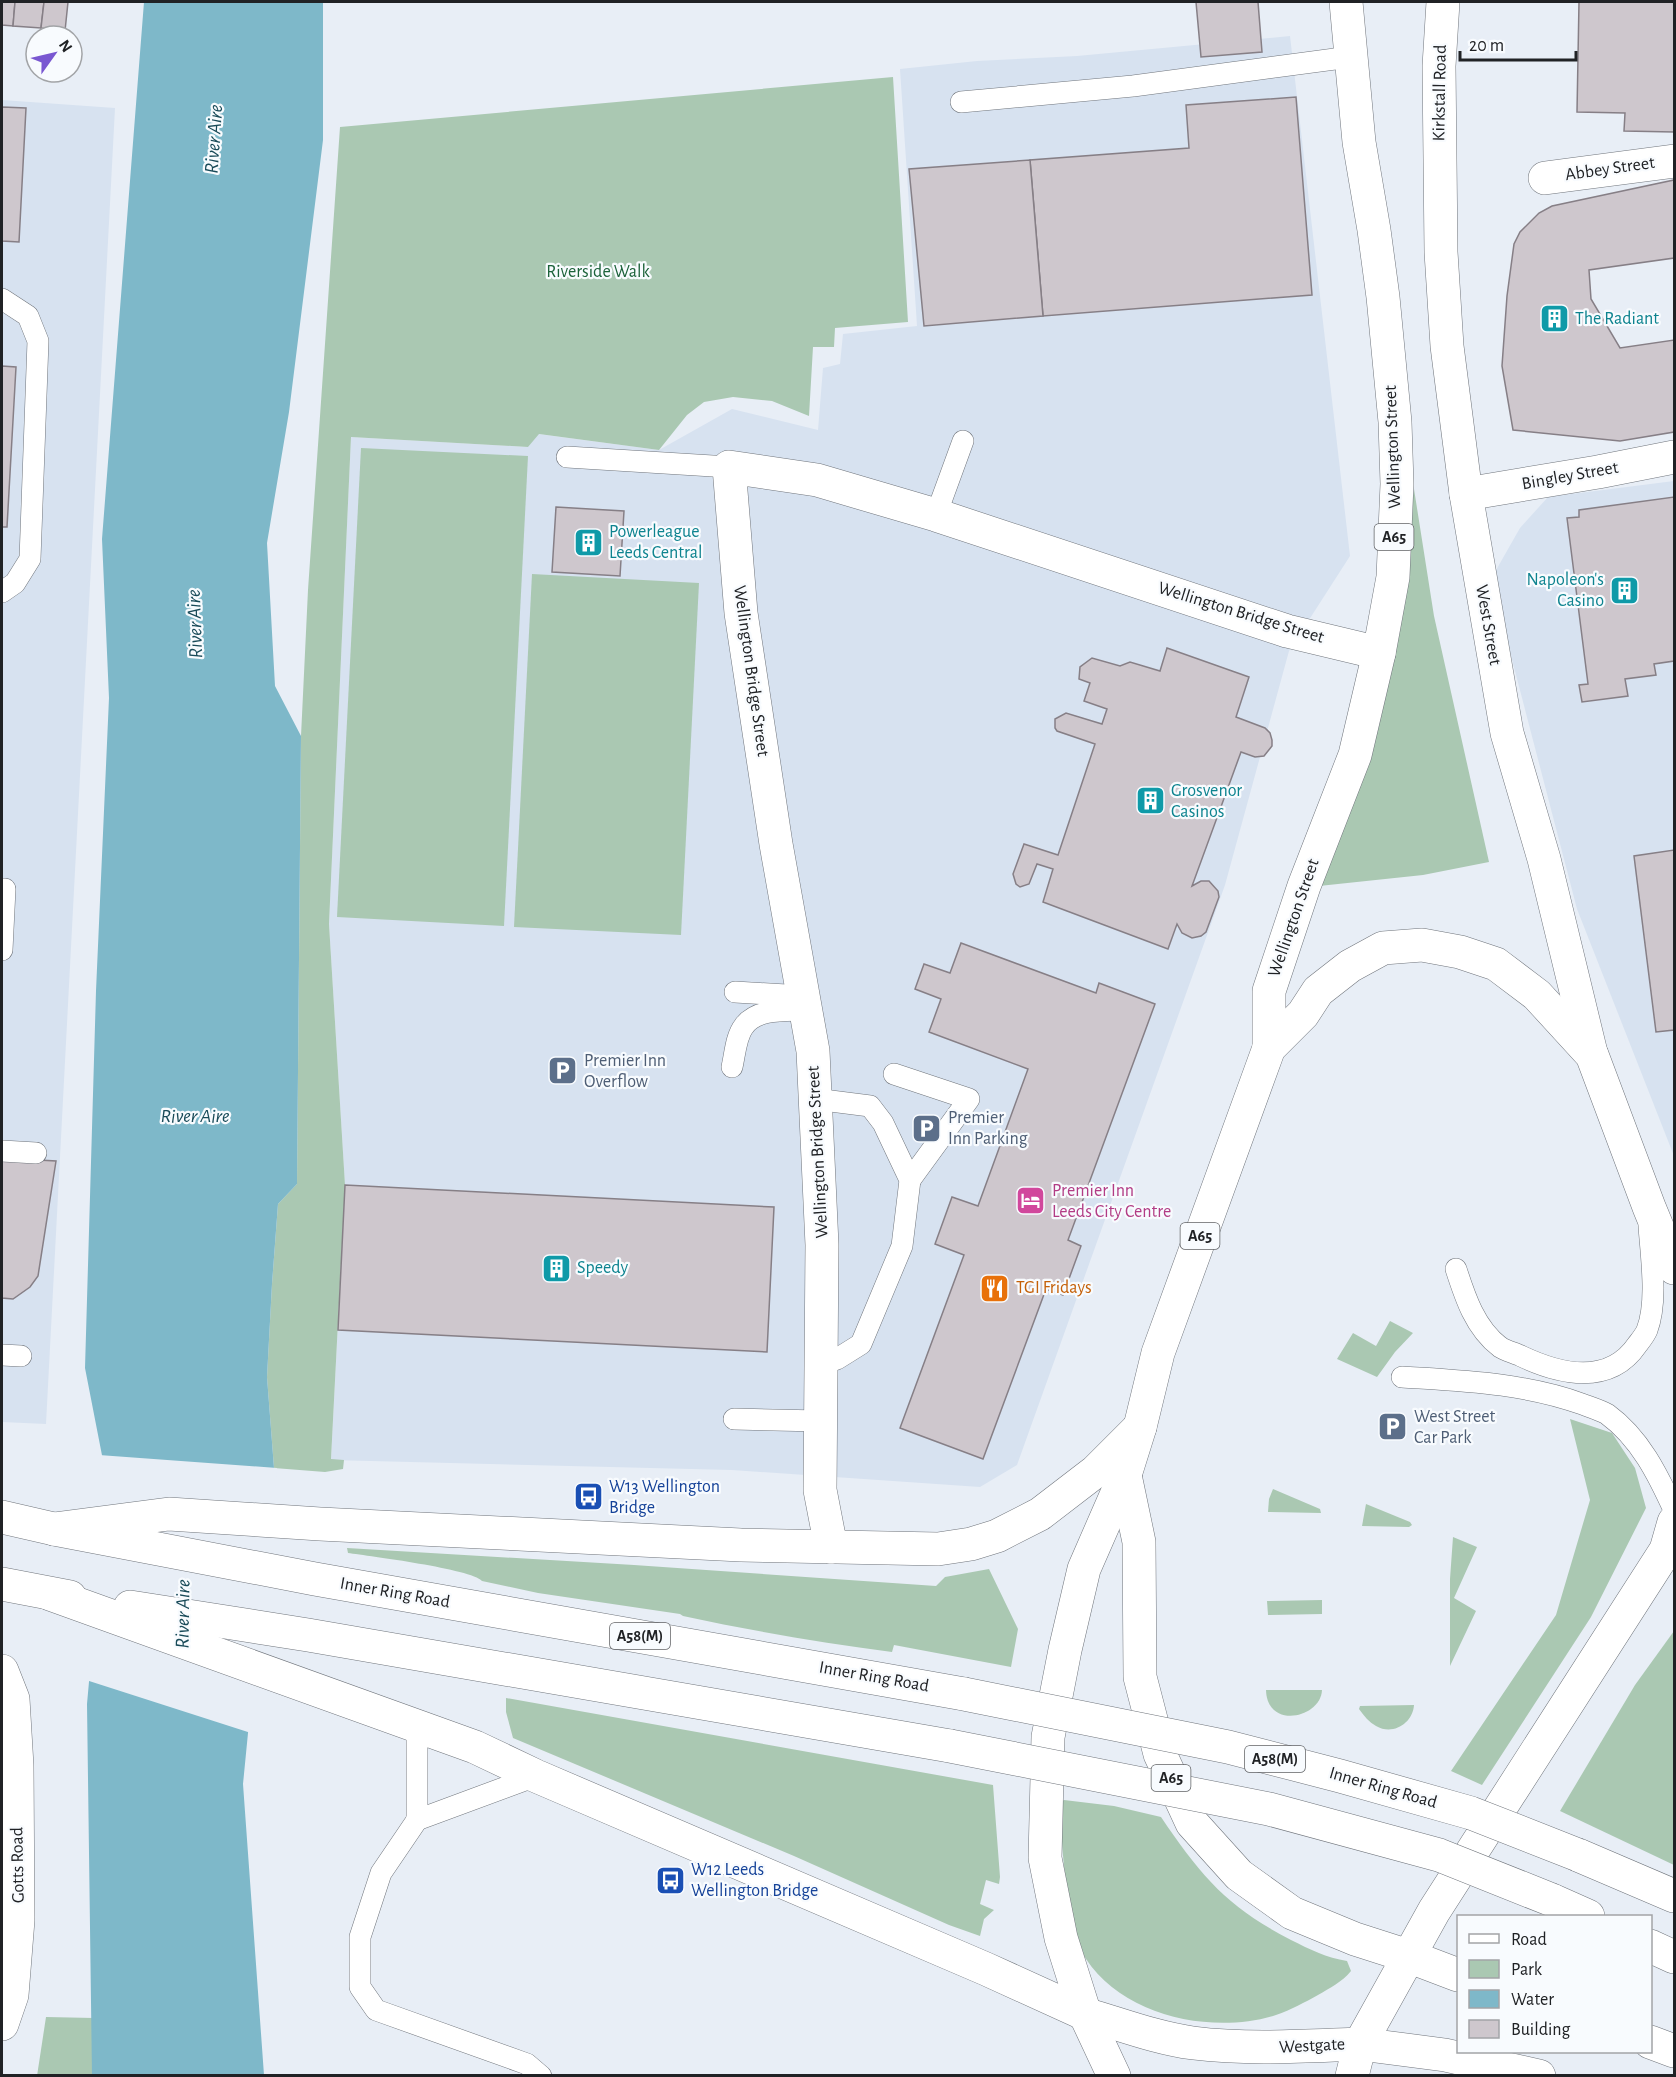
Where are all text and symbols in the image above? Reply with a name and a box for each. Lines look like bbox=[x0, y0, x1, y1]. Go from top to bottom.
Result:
north arrow bbox=[24, 24, 84, 84]
scale bar bbox=[1460, 24, 1576, 62]
text: N bbox=[56, 37, 75, 55]
text: 20 m bbox=[1469, 37, 1504, 55]
street label: Kirkstall Road bbox=[1430, 45, 1450, 141]
water label: River Aire bbox=[202, 103, 226, 174]
street label: Abbey Street bbox=[1564, 154, 1656, 184]
park label: Riverside Walk bbox=[546, 263, 651, 281]
building icon: The Radiant bbox=[1538, 303, 1570, 335]
place label: The Radiant bbox=[1575, 310, 1659, 328]
street label: Wellington Street bbox=[1382, 385, 1404, 509]
street label: Bingley Street bbox=[1520, 459, 1620, 493]
place label: Powerleague Leeds Central bbox=[609, 523, 703, 562]
road number: A65 bbox=[1374, 524, 1414, 550]
building icon: Powerleague Leeds Central bbox=[572, 526, 604, 558]
place label: Napoleon's Casino bbox=[1527, 571, 1604, 610]
building icon: Napoleon's Casino bbox=[1609, 574, 1641, 606]
street label: Wellington Bridge Street bbox=[1156, 579, 1326, 647]
street label: West Street bbox=[1472, 583, 1504, 667]
street label: Wellington Bridge Street bbox=[730, 584, 772, 758]
water label: River Aire bbox=[184, 589, 206, 659]
place label: Grosvenor Casinos bbox=[1171, 782, 1242, 821]
building icon: Grosvenor Casinos bbox=[1134, 785, 1166, 817]
street label: Wellington Street bbox=[1265, 856, 1323, 979]
place label: Premier Inn Overflow bbox=[584, 1052, 666, 1091]
parking icon: Premier Inn Overflow bbox=[547, 1055, 579, 1087]
street label: Wellington Bridge Street bbox=[804, 1065, 832, 1239]
water label: River Aire bbox=[160, 1106, 230, 1126]
place label: Premier Inn Parking bbox=[948, 1109, 1028, 1148]
parking icon: Premier Inn Parking bbox=[911, 1112, 943, 1144]
place label: Premier Inn Leeds City Centre bbox=[1052, 1182, 1171, 1221]
hotel icon: Premier Inn Leeds City Centre bbox=[1015, 1185, 1047, 1217]
road number: A65 bbox=[1180, 1223, 1220, 1249]
building icon: Speedy bbox=[540, 1252, 572, 1284]
place label: Speedy bbox=[577, 1259, 629, 1277]
restaurant icon: TGI Fridays bbox=[979, 1272, 1011, 1304]
place label: TGI Fridays bbox=[1016, 1279, 1092, 1297]
place label: West Street Car Park bbox=[1414, 1408, 1496, 1447]
parking icon: West Street Car Park bbox=[1377, 1411, 1409, 1443]
place label: W13 Wellington Bridge bbox=[609, 1478, 720, 1517]
bus stop icon: W13 Wellington Bridge bbox=[572, 1481, 604, 1513]
street label: Inner Ring Road bbox=[339, 1574, 451, 1612]
water label: River Aire bbox=[172, 1579, 194, 1649]
road number: A58(M) bbox=[610, 1623, 670, 1649]
street label: Inner Ring Road bbox=[818, 1658, 930, 1696]
road number: A58(M) bbox=[1245, 1746, 1305, 1772]
street label: Inner Ring Road bbox=[1327, 1764, 1439, 1812]
road number: A65 bbox=[1152, 1765, 1190, 1791]
street label: Gotts Road bbox=[8, 1827, 28, 1903]
place label: W12 Leeds Wellington Bridge bbox=[691, 1861, 818, 1900]
bus stop icon: W12 Leeds Wellington Bridge bbox=[654, 1864, 686, 1896]
legend bbox=[1457, 1915, 1652, 2053]
text: Road bbox=[1511, 1931, 1547, 1949]
text: Park bbox=[1511, 1961, 1543, 1979]
text: Water bbox=[1511, 1991, 1554, 2009]
text: Building bbox=[1511, 2021, 1571, 2039]
street label: Westgate bbox=[1278, 2035, 1346, 2057]

